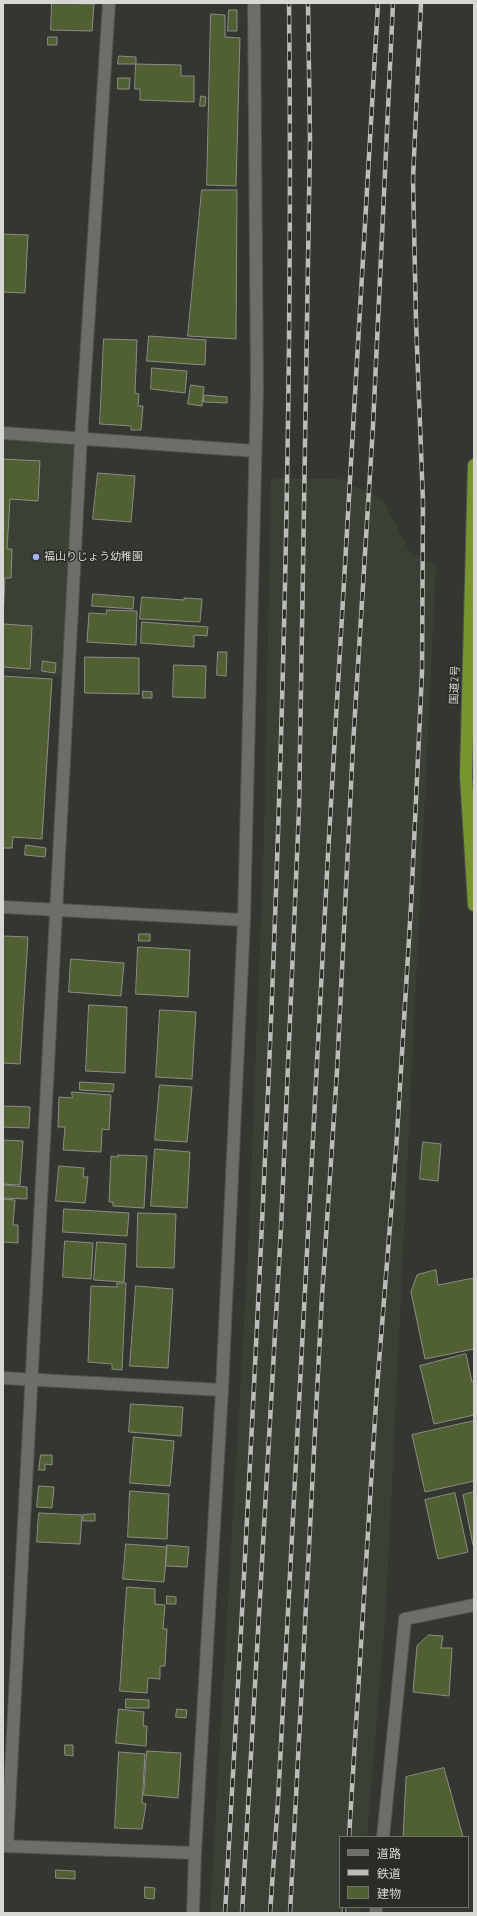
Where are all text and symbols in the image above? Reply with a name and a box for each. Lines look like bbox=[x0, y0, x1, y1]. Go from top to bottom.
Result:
place label: 福山りじょう幼稚園 bbox=[44, 550, 143, 564]
marker: 福山りじょう幼稚園 bbox=[31, 552, 41, 562]
street label: 国道2号 bbox=[448, 665, 462, 705]
legend bbox=[339, 1836, 469, 1908]
text: 道路 bbox=[377, 1846, 401, 1861]
text: 鉄道 bbox=[377, 1866, 401, 1881]
text: 建物 bbox=[377, 1886, 401, 1901]

